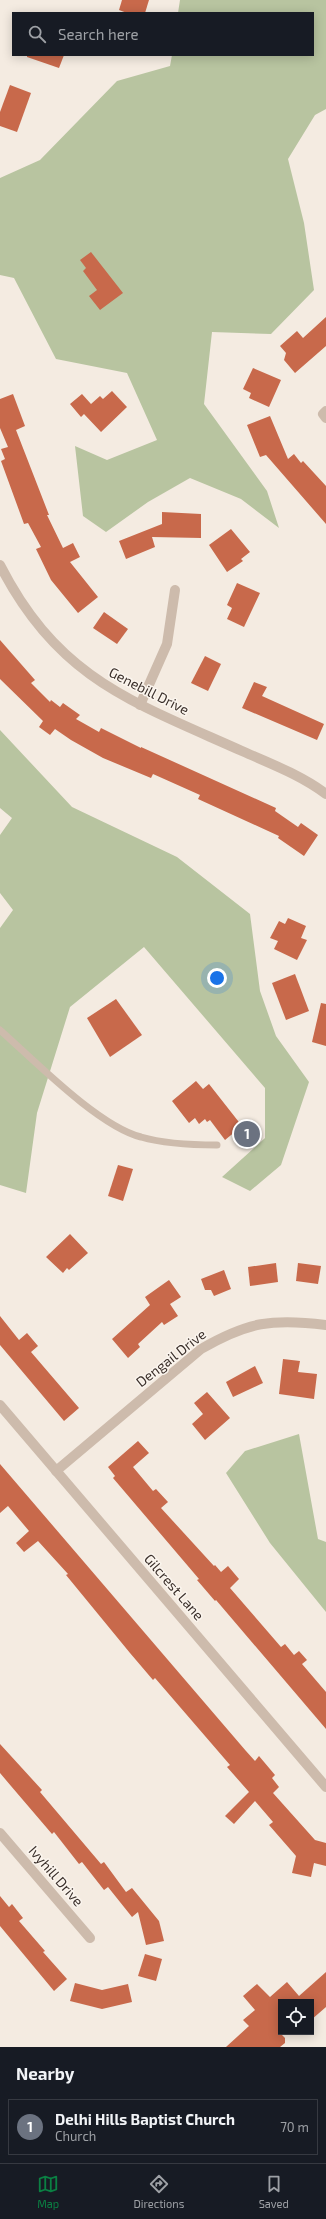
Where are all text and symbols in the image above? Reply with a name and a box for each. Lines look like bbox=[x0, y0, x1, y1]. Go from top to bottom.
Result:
search box bbox=[12, 12, 314, 56]
icon: search bbox=[26, 23, 48, 45]
text: Search here bbox=[58, 25, 139, 43]
street label: Genebill Drive bbox=[106, 663, 192, 718]
your location bbox=[207, 968, 227, 988]
pin: 1 bbox=[234, 1119, 260, 1149]
street label: Dengail Drive bbox=[132, 1325, 209, 1390]
street label: Gilcrest Lane bbox=[141, 1550, 208, 1623]
street label: Ivyhill Drive bbox=[26, 1842, 87, 1909]
map controls bbox=[278, 1999, 314, 2035]
button: locate bbox=[278, 1999, 314, 2035]
text: Nearby bbox=[16, 2063, 74, 2083]
text: Delhi Hills Baptist Church bbox=[55, 2110, 235, 2128]
text: 1 bbox=[27, 2119, 33, 2135]
text: 70 m bbox=[280, 2119, 309, 2135]
text: Church bbox=[55, 2128, 96, 2144]
tab: Map bbox=[37, 2173, 59, 2210]
tab: Directions bbox=[134, 2173, 184, 2210]
tab: Saved bbox=[259, 2173, 289, 2210]

